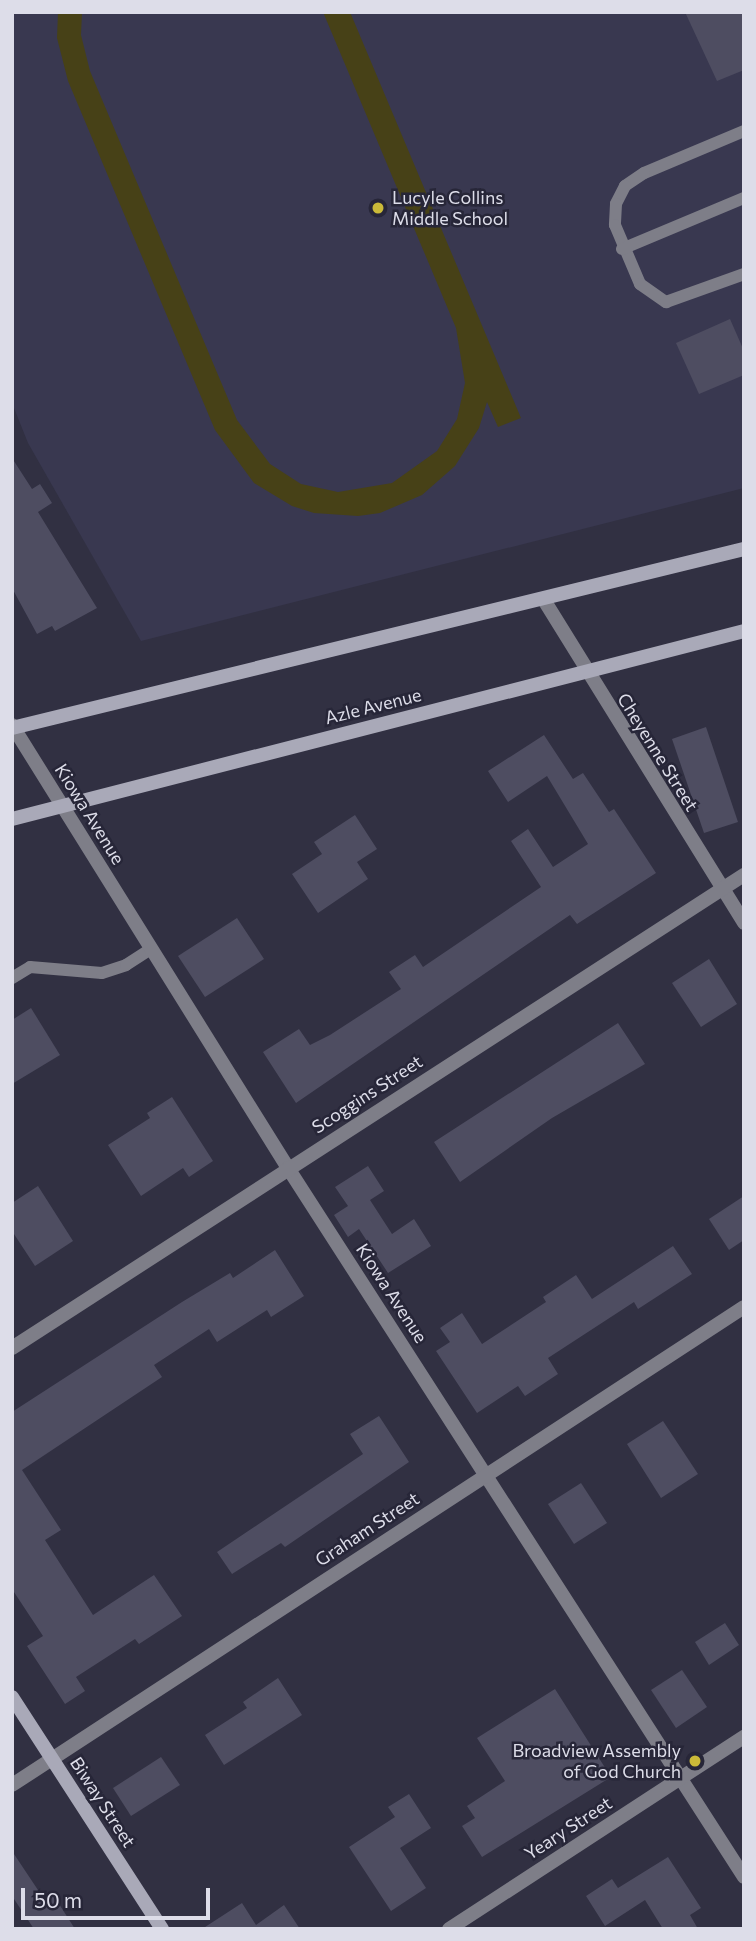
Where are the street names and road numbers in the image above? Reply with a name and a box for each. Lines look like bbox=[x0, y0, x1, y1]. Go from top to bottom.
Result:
street label: Azle Avenue bbox=[322, 684, 424, 728]
street label: Cheyenne Street bbox=[613, 689, 703, 815]
street label: Kiowa Avenue bbox=[51, 760, 129, 868]
street label: Scoggins Street bbox=[308, 1050, 426, 1138]
street label: Kiowa Avenue bbox=[352, 1239, 432, 1347]
street label: Graham Street bbox=[311, 1487, 423, 1571]
street label: Biway Street bbox=[66, 1753, 140, 1851]
street label: Yeary Street bbox=[520, 1792, 616, 1864]

